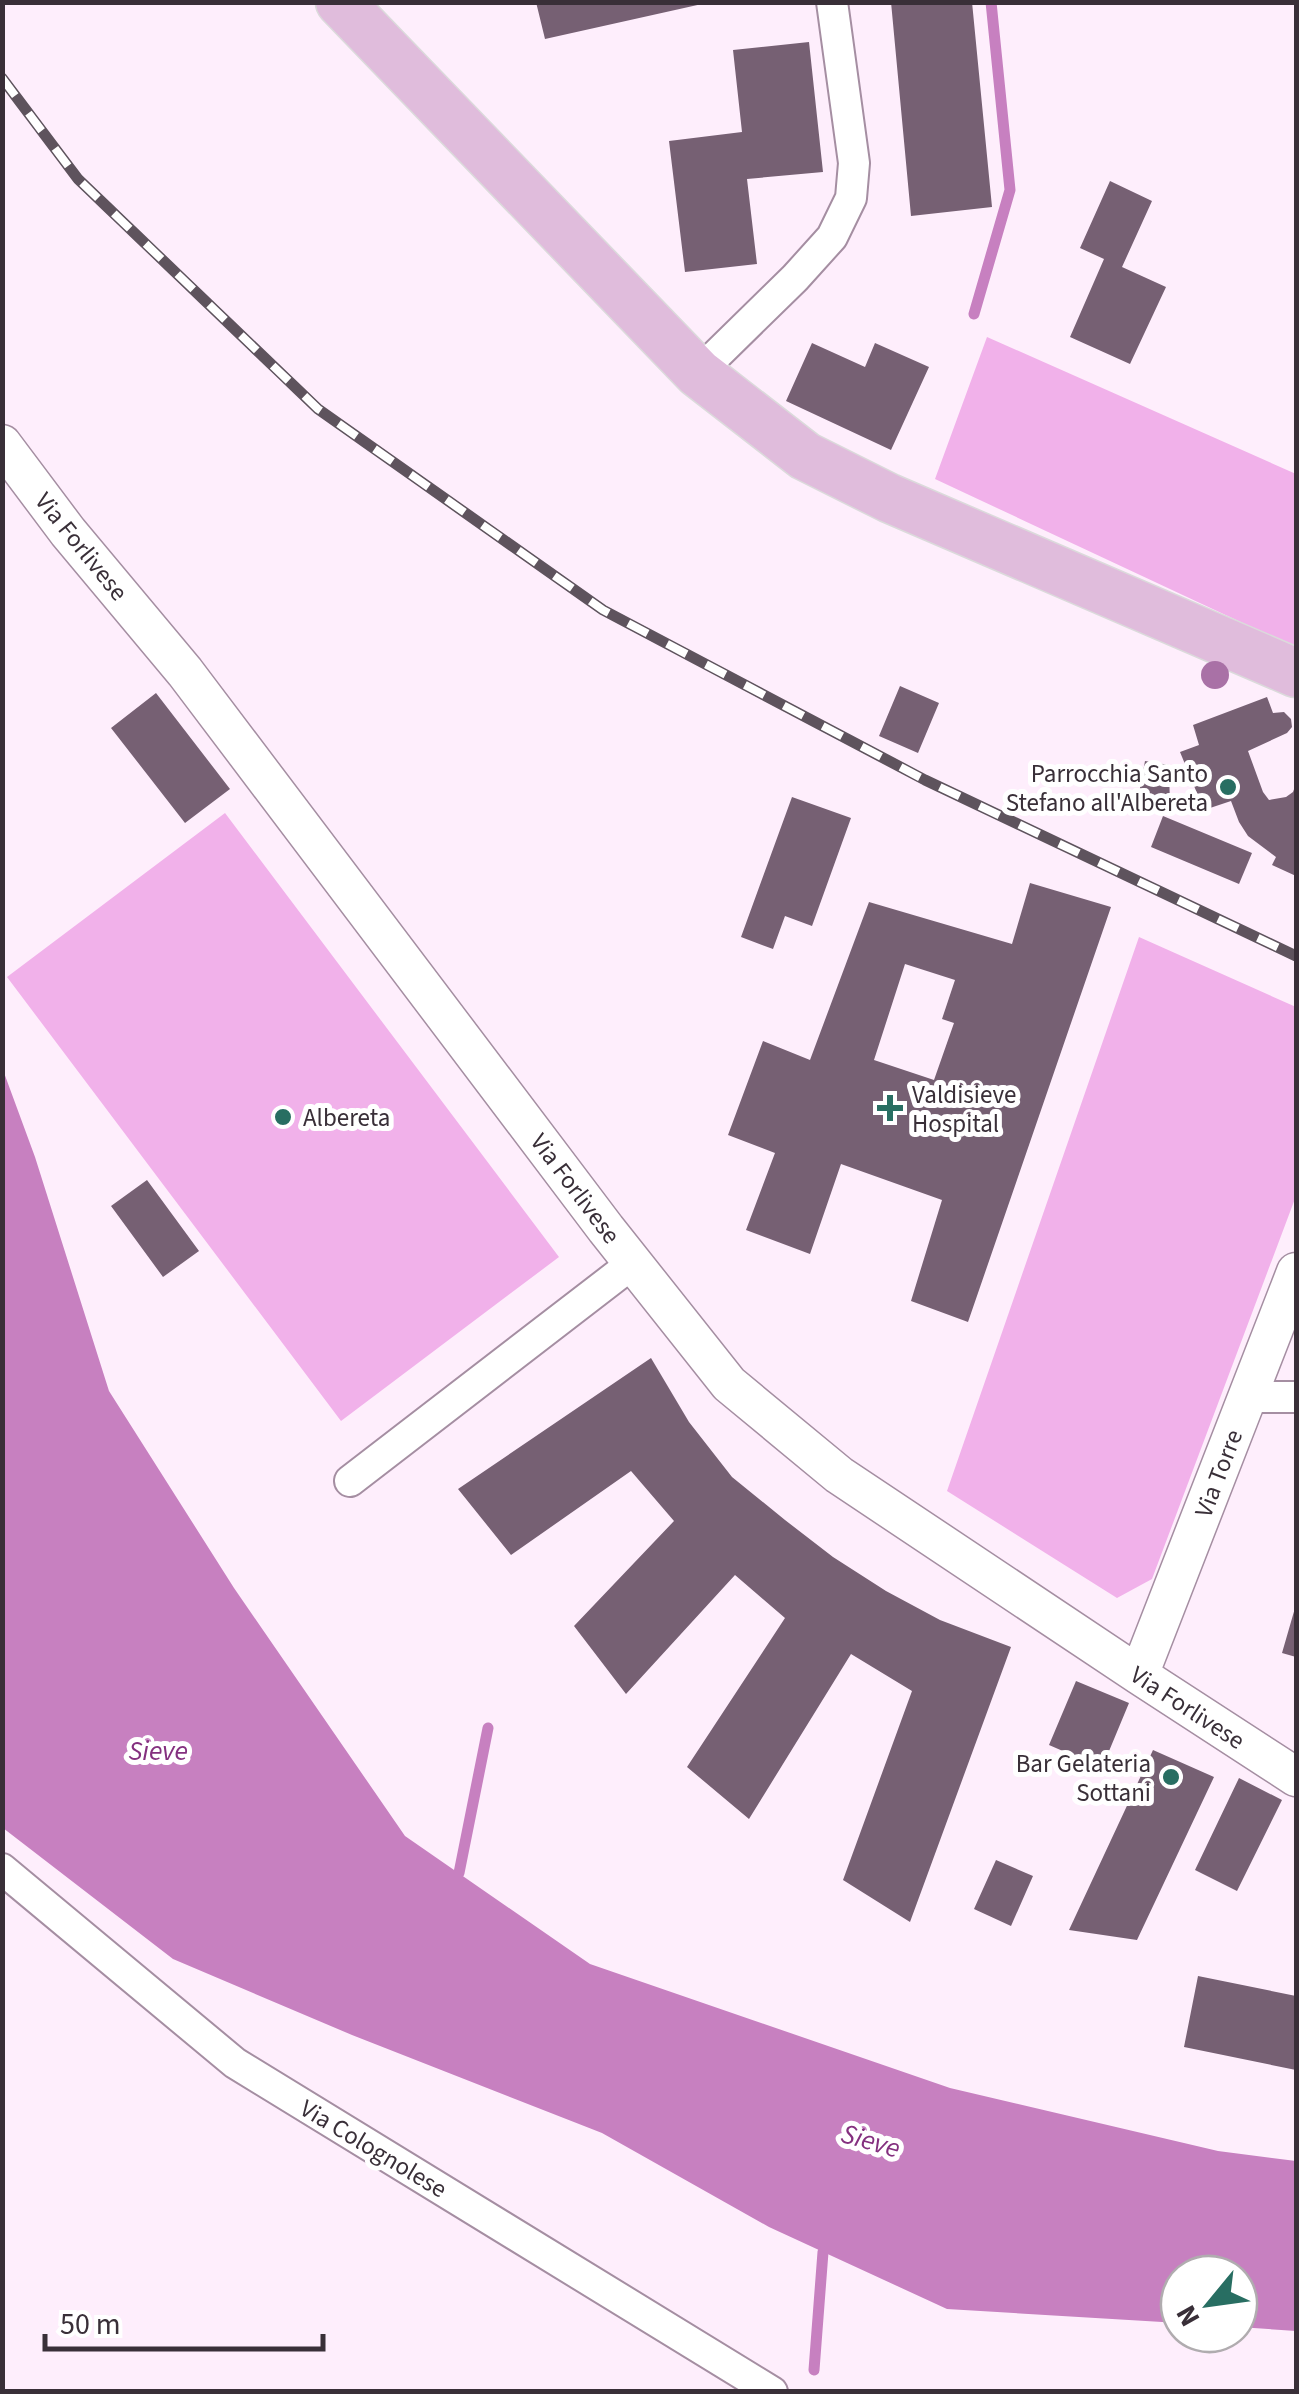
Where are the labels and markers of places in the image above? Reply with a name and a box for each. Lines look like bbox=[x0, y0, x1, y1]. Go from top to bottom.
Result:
place label: Parrocchia Santo Stefano all'Albereta bbox=[1006, 756, 1208, 821]
marker: Parrocchia Santo Stefano all'Albereta bbox=[1217, 776, 1239, 798]
place label: Valdisieve Hospital bbox=[912, 1077, 1016, 1142]
marker: Valdisieve Hospital bbox=[877, 1095, 903, 1121]
place label: Albereta bbox=[303, 1100, 390, 1136]
marker: Albereta bbox=[272, 1106, 294, 1128]
place label: Bar Gelateria Sottani bbox=[1016, 1746, 1151, 1811]
marker: Bar Gelateria Sottani bbox=[1160, 1766, 1182, 1788]

